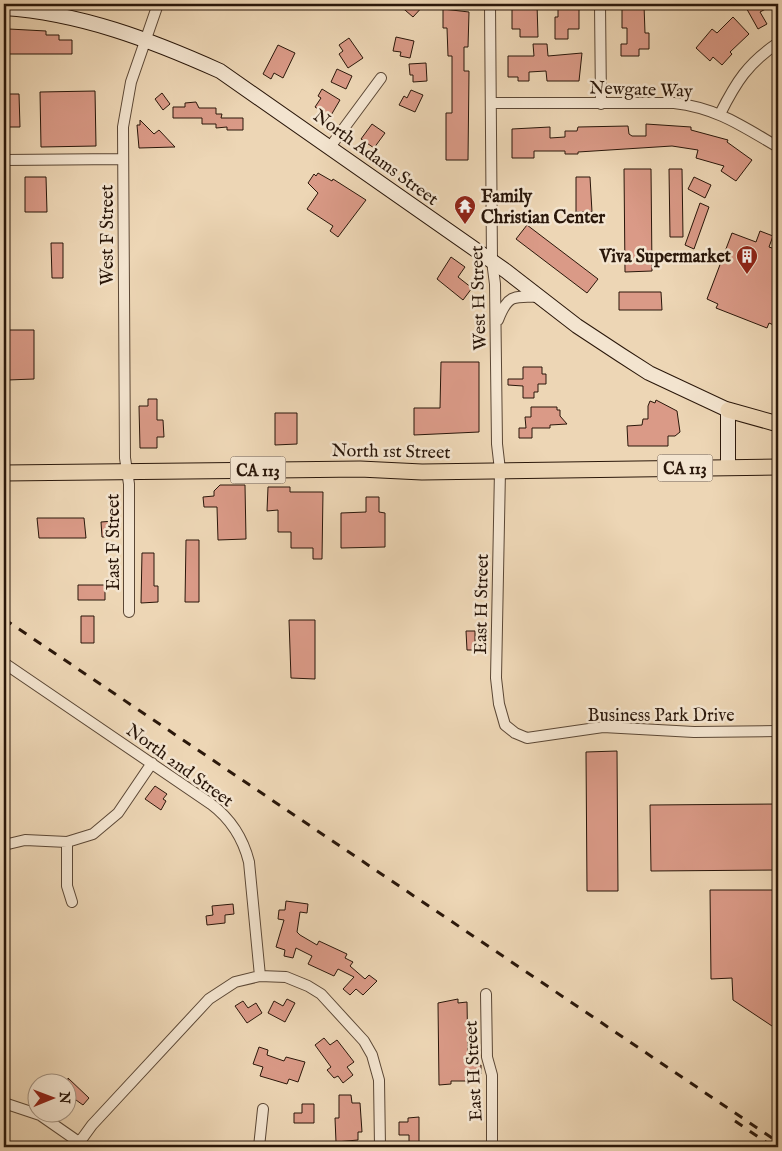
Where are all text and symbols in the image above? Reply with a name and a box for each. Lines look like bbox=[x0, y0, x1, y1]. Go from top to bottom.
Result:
street label: Newgate Way bbox=[589, 77, 693, 104]
street label: North Adams Street bbox=[308, 105, 442, 211]
street label: West F Street bbox=[97, 184, 120, 286]
place label: Family Christian Center bbox=[481, 186, 606, 230]
temple icon: Family Christian Center bbox=[453, 194, 477, 225]
building icon: Viva Supermarket bbox=[735, 244, 759, 275]
street label: West H Street bbox=[466, 245, 493, 351]
place label: Viva Supermarket bbox=[599, 246, 732, 269]
street label: North 1st Street bbox=[331, 440, 451, 465]
road number: CA 113 bbox=[658, 454, 712, 482]
road number: CA 113 bbox=[230, 456, 286, 484]
street label: East F Street bbox=[103, 494, 126, 590]
street label: East H Street bbox=[470, 553, 495, 655]
street label: Business Park Drive bbox=[588, 705, 734, 728]
street label: North 2nd Street bbox=[121, 719, 237, 813]
street label: East H Street bbox=[460, 1020, 489, 1122]
north arrow bbox=[28, 1074, 78, 1124]
text: N bbox=[55, 1091, 73, 1104]

